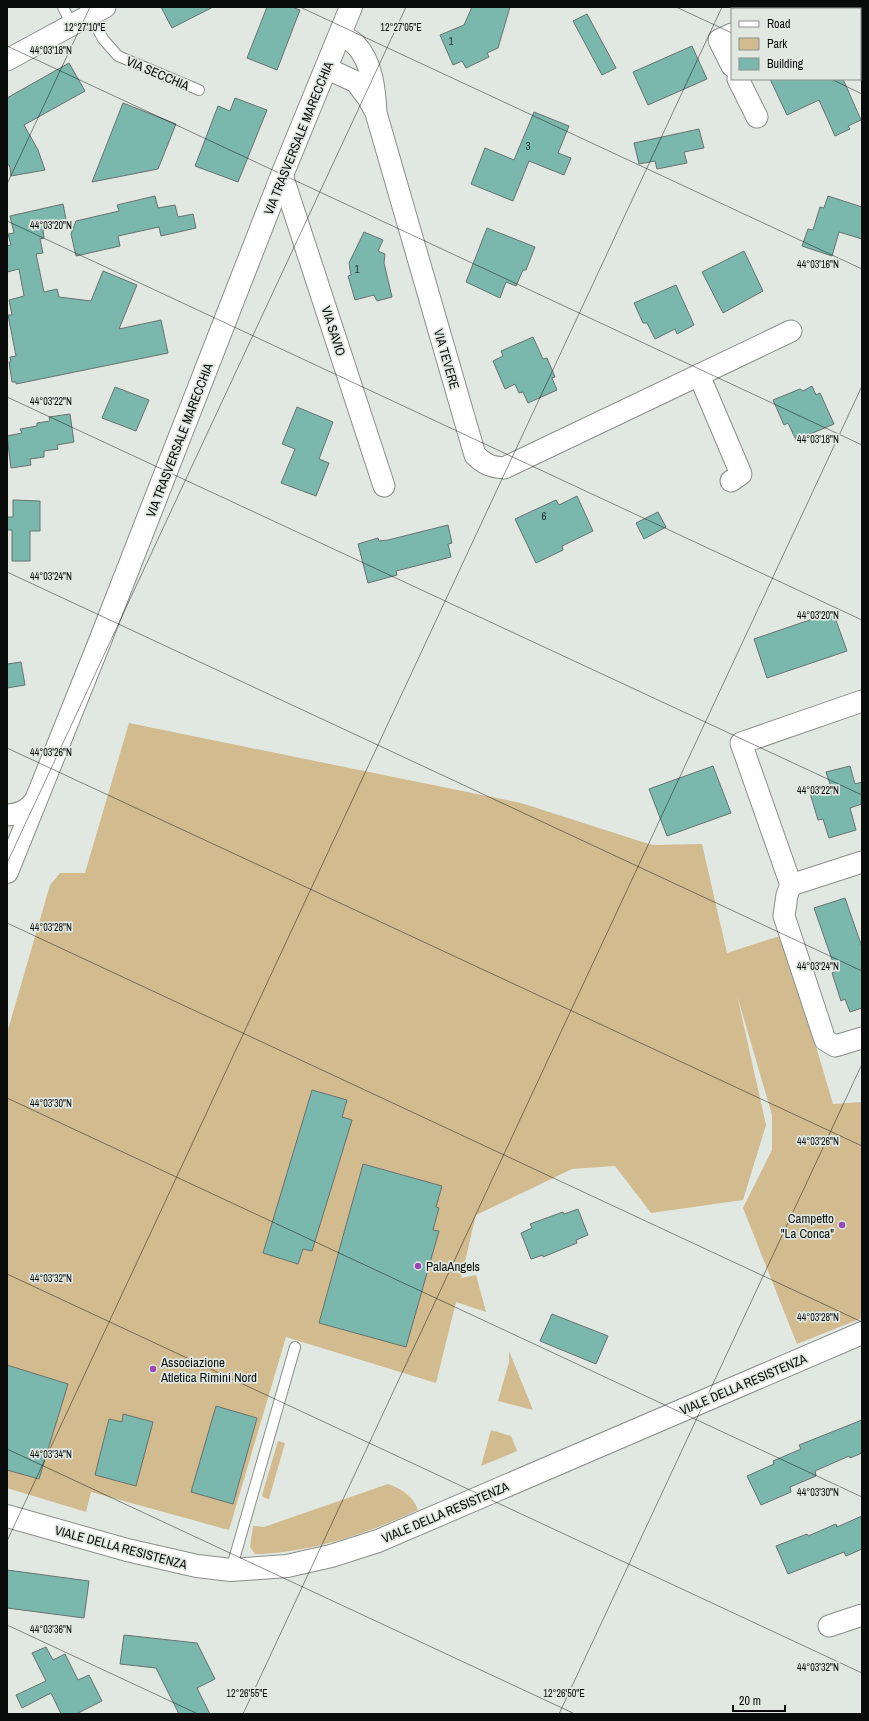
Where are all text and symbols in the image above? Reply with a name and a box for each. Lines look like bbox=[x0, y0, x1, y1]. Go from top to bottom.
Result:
legend bbox=[731, 8, 861, 80]
text: Road bbox=[767, 16, 791, 32]
text: 12°27'10"E bbox=[64, 21, 106, 34]
text: 12°27'05"E bbox=[380, 21, 422, 34]
house number: 1 bbox=[448, 34, 454, 48]
text: Park bbox=[767, 36, 787, 52]
text: 44°03'18"N bbox=[30, 44, 72, 57]
street label: VIA SECCHIA bbox=[124, 53, 193, 95]
text: Building bbox=[767, 56, 804, 72]
street label: VIA TRASVERSALE MARECCHIA bbox=[260, 58, 337, 217]
house number: 3 bbox=[525, 139, 531, 153]
text: 44°03'20"N bbox=[30, 219, 72, 232]
text: 44°03'16"N bbox=[797, 258, 839, 271]
house number: 1 bbox=[354, 262, 360, 276]
street label: VIA SAVIO bbox=[318, 304, 350, 358]
street label: VIA TEVERE bbox=[430, 327, 463, 391]
street label: VIA TRASVERSALE MARECCHIA bbox=[142, 360, 217, 520]
text: 44°03'22"N bbox=[30, 395, 72, 408]
text: 44°03'18"N bbox=[797, 433, 839, 446]
house number: 6 bbox=[541, 509, 547, 523]
text: 44°03'24"N bbox=[30, 570, 72, 583]
text: 44°03'20"N bbox=[797, 609, 839, 622]
text: 44°03'26"N bbox=[30, 746, 72, 759]
text: 44°03'22"N bbox=[797, 784, 839, 797]
text: 44°03'28"N bbox=[30, 921, 72, 934]
text: 44°03'24"N bbox=[797, 960, 839, 973]
text: 44°03'30"N bbox=[30, 1097, 72, 1110]
text: 44°03'26"N bbox=[797, 1135, 839, 1148]
place label: Campetto "La Conca" bbox=[781, 1210, 834, 1242]
marker: Campetto "La Conca" bbox=[837, 1220, 847, 1230]
place label: PalaAngels bbox=[426, 1258, 480, 1275]
marker: PalaAngels bbox=[413, 1261, 423, 1271]
text: 44°03'32"N bbox=[30, 1272, 72, 1285]
text: 44°03'28"N bbox=[797, 1311, 839, 1324]
street label: VIALE DELLA RESISTENZA bbox=[677, 1350, 810, 1419]
place label: Associazione Atletica Rimini Nord bbox=[160, 1354, 257, 1386]
marker: Associazione Atletica Rimini Nord bbox=[148, 1364, 158, 1374]
text: 44°03'34"N bbox=[30, 1448, 72, 1461]
street label: VIALE DELLA RESISTENZA bbox=[379, 1478, 512, 1547]
text: 44°03'30"N bbox=[797, 1486, 839, 1499]
street label: VIALE DELLA RESISTENZA bbox=[53, 1522, 190, 1574]
text: 44°03'36"N bbox=[30, 1623, 72, 1636]
text: 44°03'32"N bbox=[797, 1661, 839, 1674]
text: 12°26'55"E bbox=[226, 1687, 268, 1700]
text: 12°26'50"E bbox=[543, 1687, 585, 1700]
scale bar bbox=[733, 1687, 785, 1713]
text: 20 m bbox=[739, 1693, 761, 1709]

